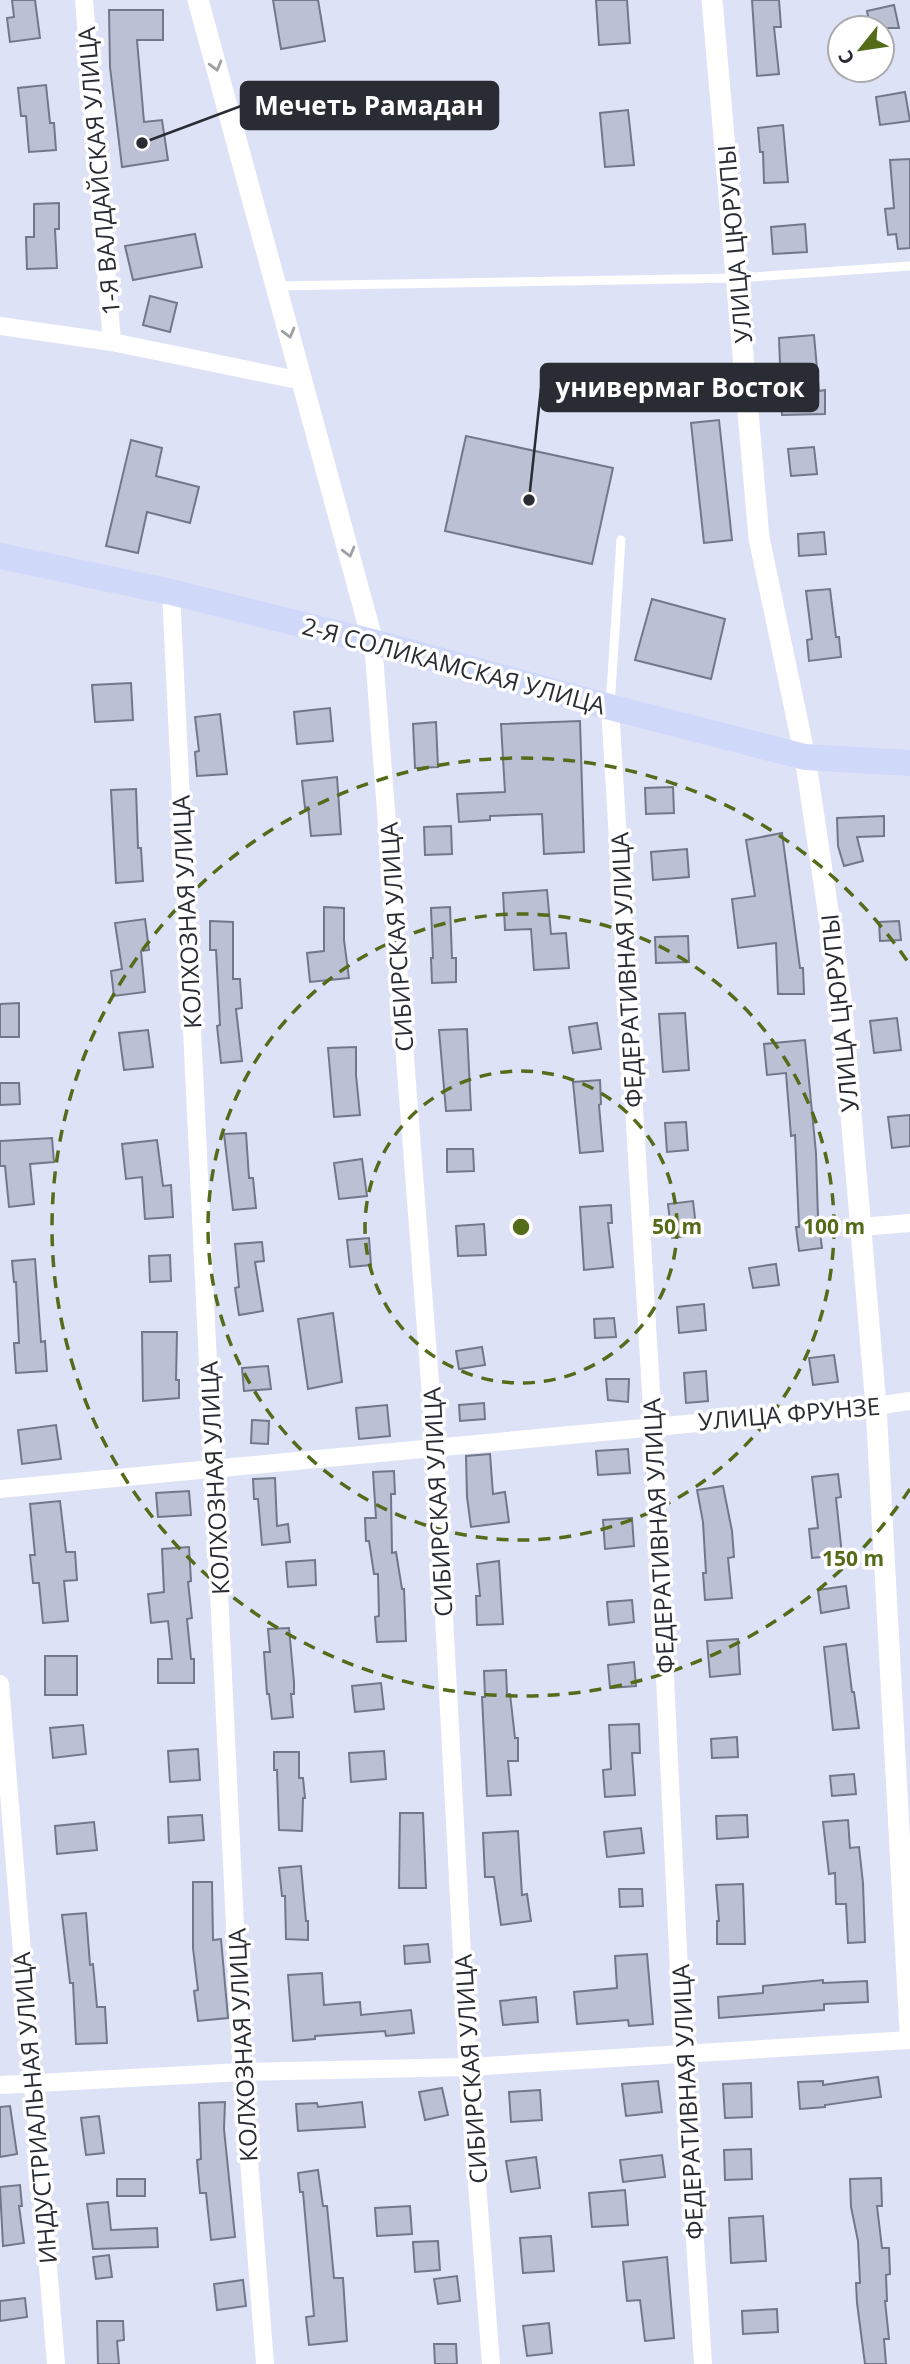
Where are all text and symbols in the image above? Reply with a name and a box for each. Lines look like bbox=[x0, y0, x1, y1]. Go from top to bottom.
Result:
north arrow bbox=[826, 14, 896, 84]
street label: 1-Я ВАЛДАЙСКАЯ УЛИЦА bbox=[69, 25, 127, 317]
text: С bbox=[832, 46, 861, 69]
one-way arrow bbox=[208, 60, 222, 72]
callout: Мечеть Рамадан bbox=[241, 82, 498, 129]
text: Мечеть Рамадан bbox=[254, 87, 484, 123]
street label: УЛИЦА ЦЮРУПЫ bbox=[709, 143, 759, 345]
one-way arrow bbox=[281, 326, 295, 338]
callout: универмаг Восток bbox=[541, 364, 818, 411]
text: универмаг Восток bbox=[555, 369, 806, 405]
one-way arrow bbox=[340, 546, 355, 558]
street label: 2-Я СОЛИКАМСКАЯ УЛИЦА bbox=[299, 609, 610, 722]
street label: КОЛХОЗНАЯ УЛИЦА bbox=[163, 794, 209, 1030]
street label: СИБИРСКАЯ УЛИЦА bbox=[371, 820, 420, 1053]
street label: ФЕДЕРАТИВНАЯ УЛИЦА bbox=[602, 831, 650, 1109]
street label: УЛИЦА ЦЮРУПЫ bbox=[812, 912, 866, 1114]
text: 50 m bbox=[652, 1212, 702, 1240]
text: 100 m bbox=[803, 1212, 865, 1240]
centre of rings bbox=[509, 1215, 533, 1239]
street label: КОЛХОЗНАЯ УЛИЦА bbox=[191, 1360, 237, 1596]
street label: СИБИРСКАЯ УЛИЦА bbox=[414, 1386, 459, 1618]
street label: УЛИЦА ФРУНЗЕ bbox=[697, 1389, 881, 1437]
street label: ФЕДЕРАТИВНАЯ УЛИЦА bbox=[634, 1397, 682, 1675]
text: 150 m bbox=[822, 1544, 884, 1572]
street label: КОЛХОЗНАЯ УЛИЦА bbox=[219, 1927, 265, 2163]
street label: ИНДУСТРИАЛЬНАЯ УЛИЦА bbox=[4, 1950, 64, 2265]
street label: СИБИРСКАЯ УЛИЦА bbox=[445, 1952, 494, 2185]
street label: ФЕДЕРАТИВНАЯ УЛИЦА bbox=[663, 1963, 711, 2241]

